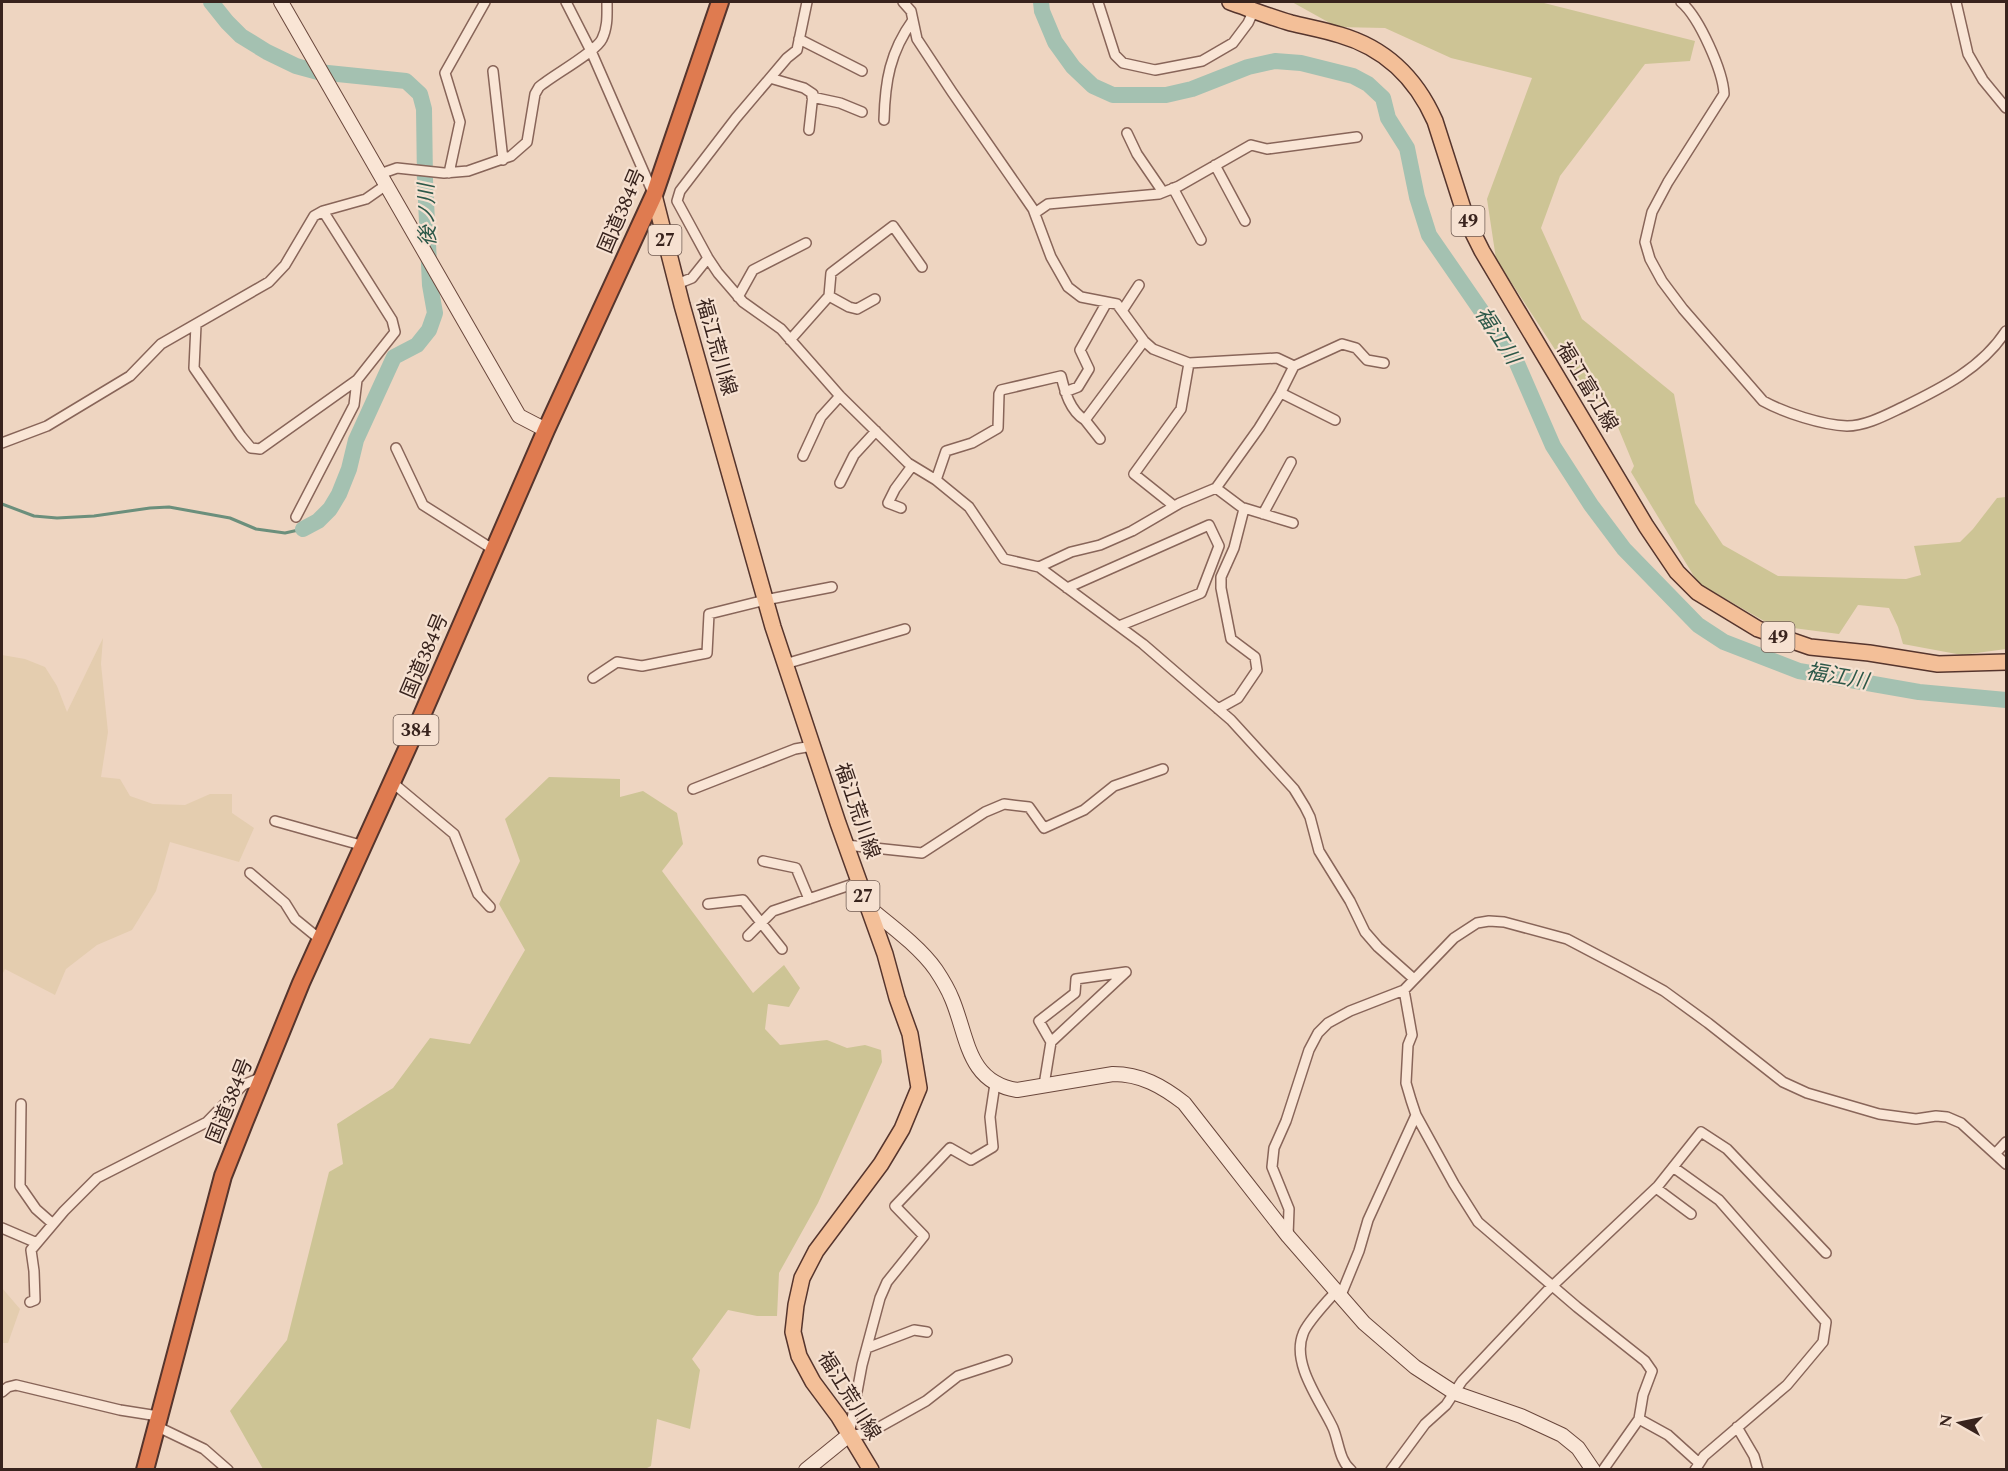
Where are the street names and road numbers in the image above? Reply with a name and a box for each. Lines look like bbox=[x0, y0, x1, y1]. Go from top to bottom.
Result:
street label: 国道384号 bbox=[591, 164, 653, 258]
road number: 49 bbox=[1452, 206, 1484, 236]
road number: 27 bbox=[648, 225, 682, 255]
street label: 福江荒川線 bbox=[688, 295, 744, 399]
street label: 福江富江線 bbox=[1548, 336, 1626, 438]
street label: 国道384号 bbox=[394, 609, 456, 703]
road number: 49 bbox=[1762, 622, 1794, 652]
road number: 384 bbox=[394, 715, 438, 745]
street label: 福江荒川線 bbox=[827, 759, 887, 863]
road number: 27 bbox=[846, 881, 880, 911]
street label: 国道384号 bbox=[199, 1054, 261, 1148]
street label: 福江荒川線 bbox=[810, 1346, 888, 1446]

